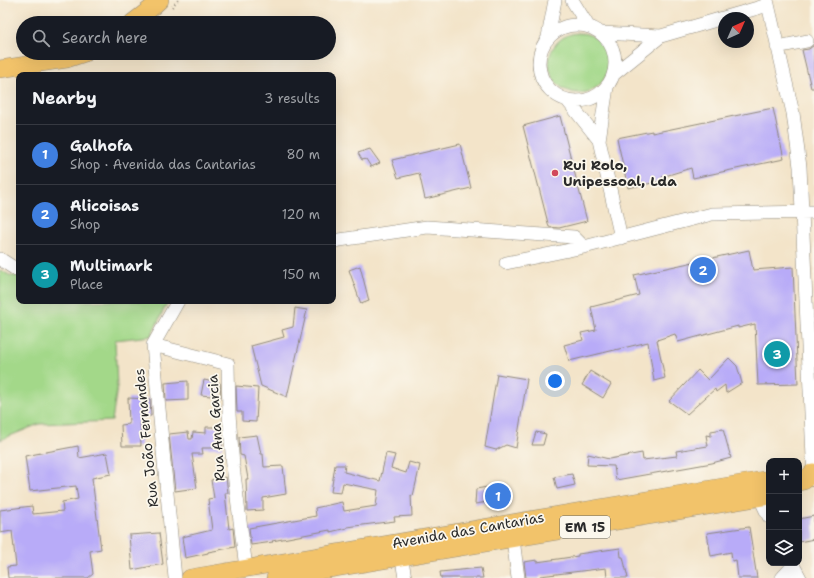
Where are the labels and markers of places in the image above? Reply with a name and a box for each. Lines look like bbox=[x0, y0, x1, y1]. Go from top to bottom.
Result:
place label: Rui Rolo, Unipessoal, Lda bbox=[563, 156, 677, 190]
marker: Rui Rolo, Unipessoal, Lda bbox=[550, 168, 560, 178]
pin: 2 bbox=[690, 255, 716, 285]
pin: 3 bbox=[764, 339, 790, 369]
pin: 1 bbox=[485, 481, 511, 511]

